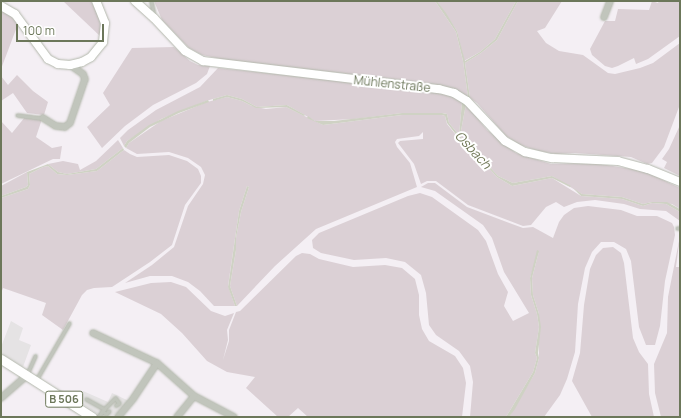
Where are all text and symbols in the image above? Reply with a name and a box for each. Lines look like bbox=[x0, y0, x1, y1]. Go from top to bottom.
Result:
scale bar bbox=[18, 16, 106, 42]
text: 100 m bbox=[23, 22, 55, 39]
street label: Mühlenstraße bbox=[353, 73, 431, 95]
water label: Osbach bbox=[452, 128, 494, 172]
road number: B 506 bbox=[45, 390, 83, 408]

